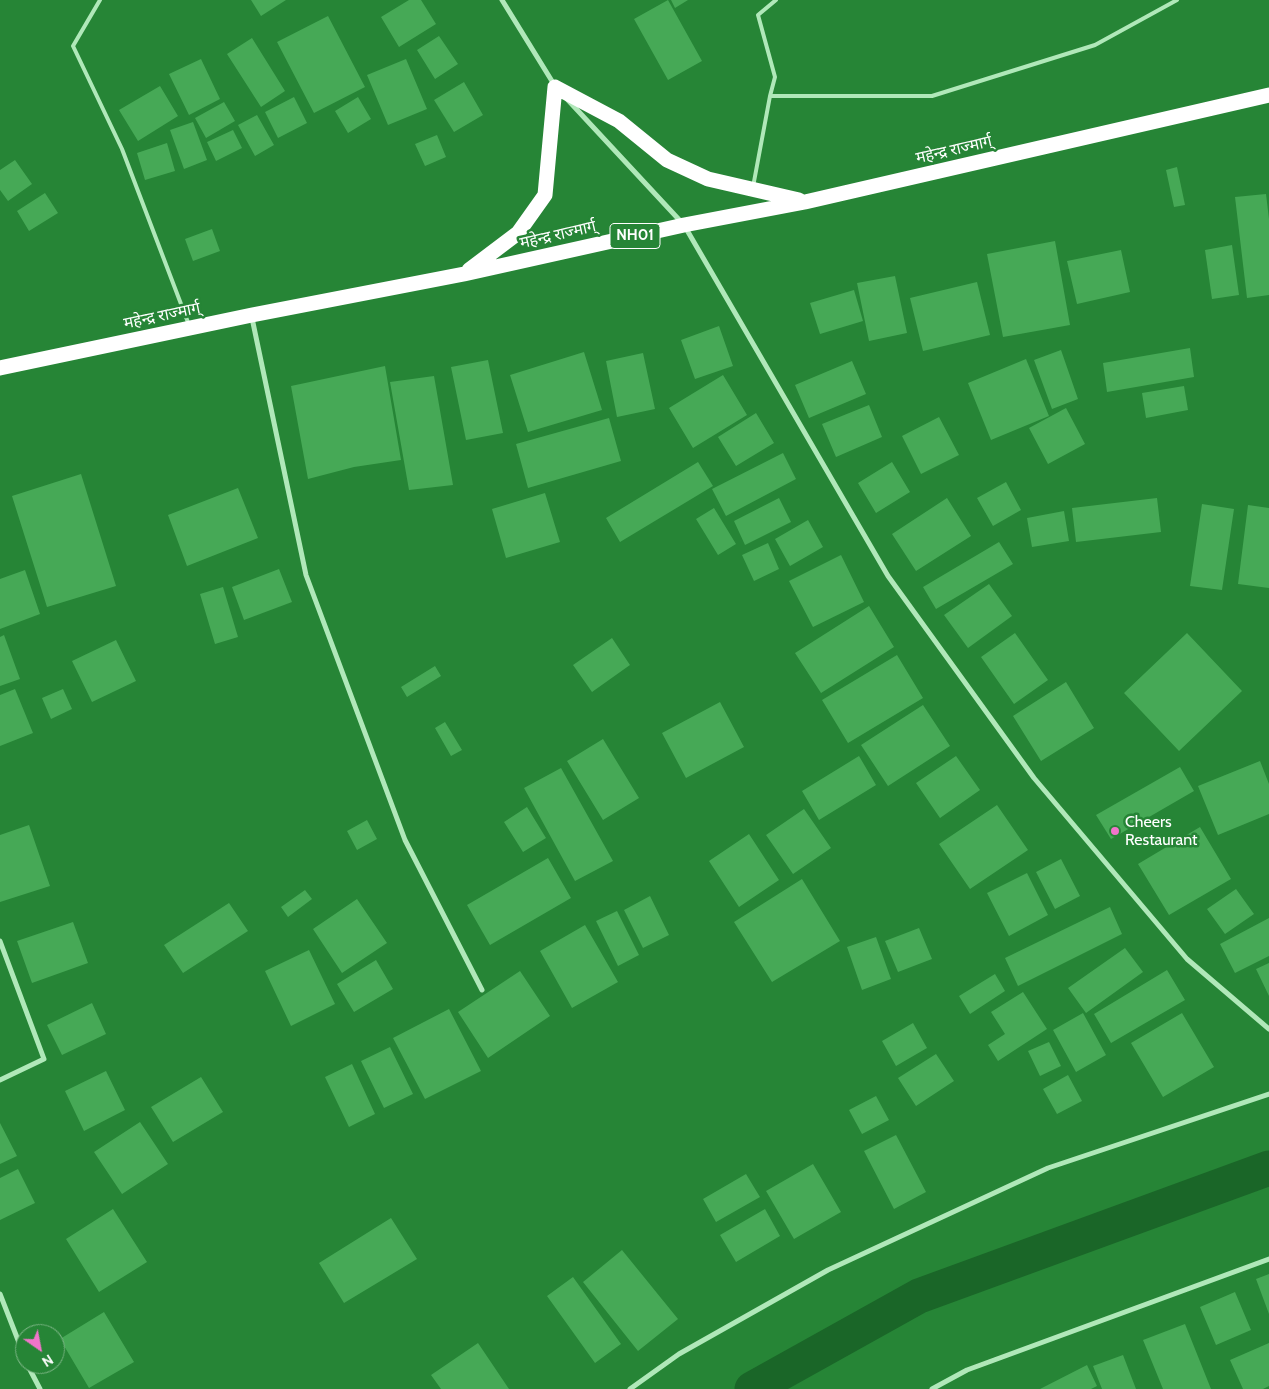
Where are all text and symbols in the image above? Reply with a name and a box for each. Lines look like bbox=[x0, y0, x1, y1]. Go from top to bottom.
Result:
street label: महेन्द्र राज्मार्ग् bbox=[914, 132, 994, 168]
street label: महेन्द्र राज्मार्ग् bbox=[518, 217, 598, 253]
road number: NH01 bbox=[610, 224, 660, 248]
street label: महेन्द्र राज्मार्ग् bbox=[122, 299, 202, 333]
place label: Cheers Restaurant bbox=[1125, 812, 1197, 850]
marker: Cheers Restaurant bbox=[1109, 825, 1121, 837]
north arrow bbox=[15, 1324, 65, 1374]
text: N bbox=[39, 1350, 57, 1371]

